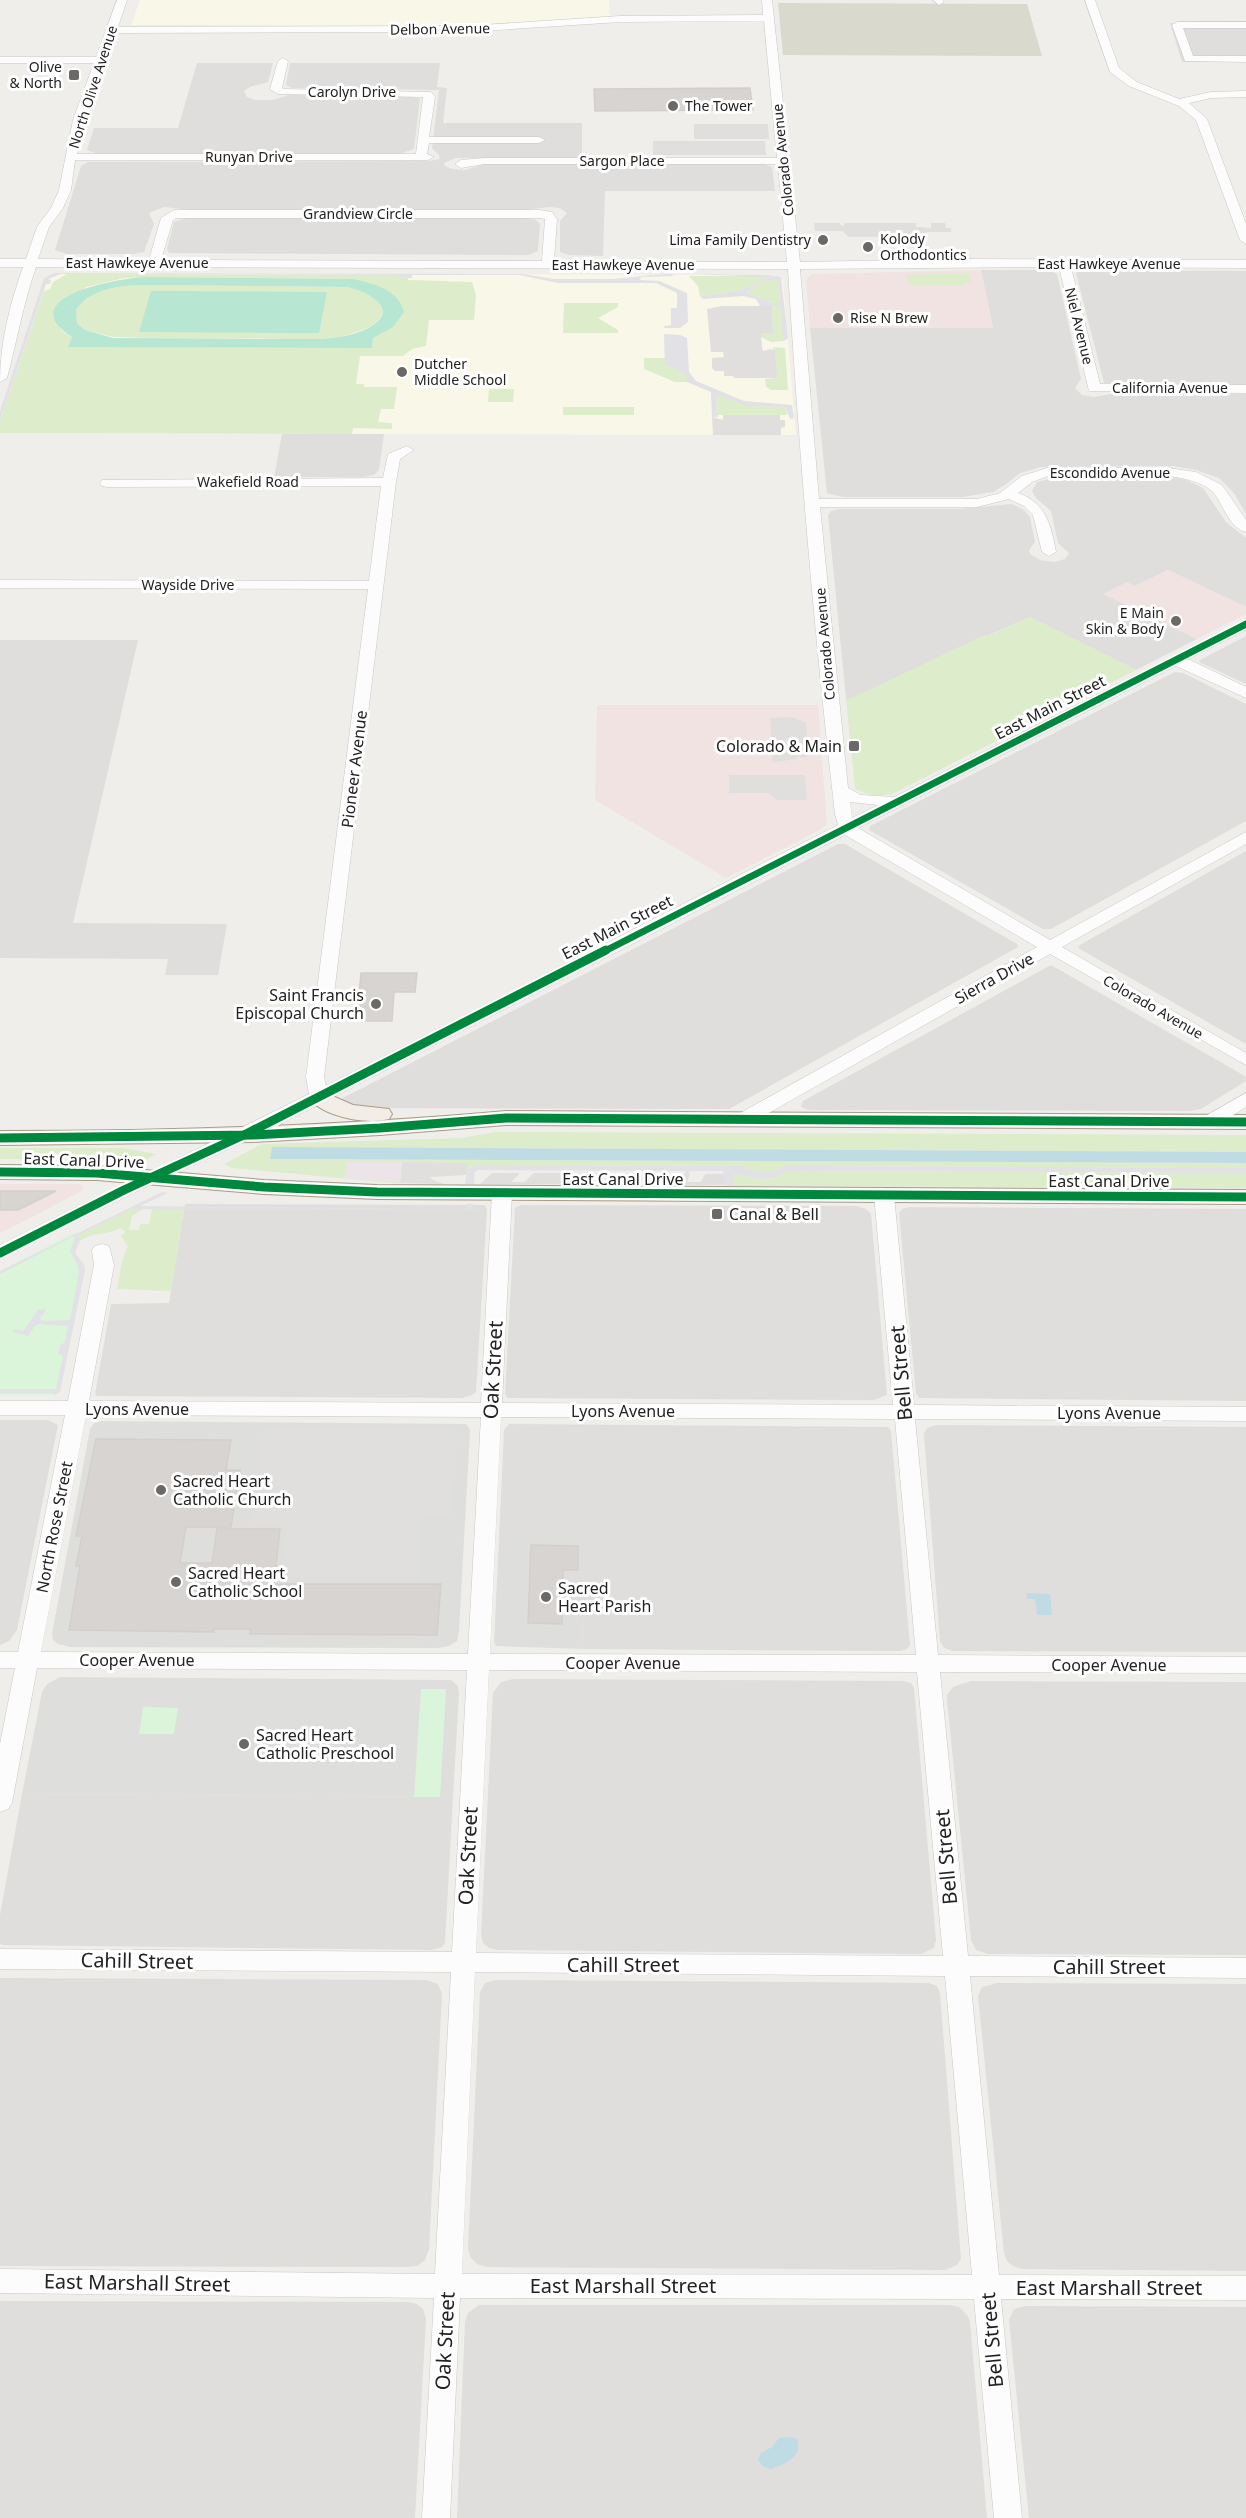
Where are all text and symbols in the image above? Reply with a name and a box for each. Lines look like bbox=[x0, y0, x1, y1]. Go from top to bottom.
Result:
street label: Delbon Avenue bbox=[390, 18, 490, 39]
street label: North Olive Avenue bbox=[64, 23, 121, 151]
place label: Olive & North bbox=[10, 57, 62, 92]
marker: Olive & North bbox=[67, 68, 81, 82]
street label: Carolyn Drive bbox=[308, 82, 396, 101]
place label: The Tower bbox=[685, 96, 753, 115]
marker: The Tower bbox=[666, 99, 680, 113]
street label: Colorado Avenue bbox=[767, 103, 798, 217]
street label: Runyan Drive bbox=[205, 147, 293, 166]
street label: Sargon Place bbox=[579, 151, 665, 170]
street label: Grandview Circle bbox=[303, 204, 413, 223]
place label: Kolody Orthodontics bbox=[880, 229, 967, 264]
place label: Lima Family Dentistry bbox=[669, 230, 812, 249]
marker: Lima Family Dentistry bbox=[816, 233, 830, 247]
marker: Kolody Orthodontics bbox=[861, 240, 875, 254]
street label: East Hawkeye Avenue bbox=[65, 253, 209, 272]
street label: East Hawkeye Avenue bbox=[1037, 254, 1181, 273]
street label: East Hawkeye Avenue bbox=[551, 255, 695, 274]
street label: Niel Avenue bbox=[1061, 285, 1098, 366]
place label: Rise N Brew bbox=[850, 308, 928, 327]
marker: Rise N Brew bbox=[831, 311, 845, 325]
place label: Dutcher Middle School bbox=[414, 354, 506, 389]
marker: Dutcher Middle School bbox=[395, 365, 409, 379]
street label: California Avenue bbox=[1112, 378, 1228, 397]
street label: Escondido Avenue bbox=[1050, 463, 1170, 482]
street label: Wakefield Road bbox=[197, 472, 299, 491]
street label: Wayside Drive bbox=[142, 575, 235, 594]
street label: Colorado Avenue bbox=[810, 587, 839, 701]
place label: E Main Skin & Body bbox=[1086, 603, 1165, 638]
marker: E Main Skin & Body bbox=[1169, 614, 1183, 628]
street label: East Main Street bbox=[991, 669, 1109, 744]
street label: Pioneer Avenue bbox=[336, 709, 372, 829]
place label: Colorado & Main bbox=[716, 735, 842, 757]
marker: Colorado & Main bbox=[847, 739, 861, 753]
street label: East Main Street bbox=[558, 889, 676, 964]
street label: Sierra Drive bbox=[950, 947, 1038, 1009]
street label: Colorado Avenue bbox=[1100, 970, 1207, 1043]
place label: Saint Francis Episcopal Church bbox=[235, 984, 364, 1024]
marker: Saint Francis Episcopal Church bbox=[369, 997, 383, 1011]
street label: East Canal Drive bbox=[23, 1147, 145, 1173]
street label: East Canal Drive bbox=[562, 1168, 684, 1190]
street label: East Canal Drive bbox=[1048, 1170, 1170, 1192]
place label: Canal & Bell bbox=[729, 1203, 819, 1225]
marker: Canal & Bell bbox=[710, 1207, 724, 1221]
street label: Oak Street bbox=[476, 1320, 509, 1420]
street label: Bell Street bbox=[883, 1324, 918, 1422]
street label: Lyons Avenue bbox=[85, 1398, 189, 1420]
street label: Lyons Avenue bbox=[571, 1400, 675, 1422]
street label: Lyons Avenue bbox=[1057, 1402, 1161, 1424]
street label: North Rose Street bbox=[30, 1459, 78, 1595]
place label: Sacred Heart Catholic Church bbox=[173, 1470, 291, 1510]
marker: Sacred Heart Catholic Church bbox=[154, 1483, 168, 1497]
place label: Sacred Heart Catholic School bbox=[188, 1562, 302, 1602]
marker: Sacred Heart Catholic School bbox=[169, 1575, 183, 1589]
place label: Sacred Heart Parish bbox=[558, 1577, 651, 1617]
marker: Sacred Heart Parish bbox=[539, 1590, 553, 1604]
street label: Cooper Avenue bbox=[79, 1649, 195, 1671]
street label: Cooper Avenue bbox=[565, 1652, 681, 1674]
street label: Cooper Avenue bbox=[1051, 1654, 1167, 1676]
place label: Sacred Heart Catholic Preschool bbox=[256, 1724, 394, 1764]
marker: Sacred Heart Catholic Preschool bbox=[237, 1737, 251, 1751]
street label: Oak Street bbox=[451, 1806, 484, 1906]
street label: Bell Street bbox=[928, 1808, 963, 1906]
street label: Cahill Street bbox=[80, 1946, 194, 1975]
street label: Cahill Street bbox=[567, 1951, 679, 1978]
street label: Cahill Street bbox=[1053, 1953, 1165, 1980]
street label: East Marshall Street bbox=[44, 2267, 230, 2298]
street label: East Marshall Street bbox=[530, 2272, 716, 2299]
street label: East Marshall Street bbox=[1016, 2274, 1202, 2301]
street label: Oak Street bbox=[428, 2291, 461, 2391]
street label: Bell Street bbox=[974, 2291, 1009, 2389]

